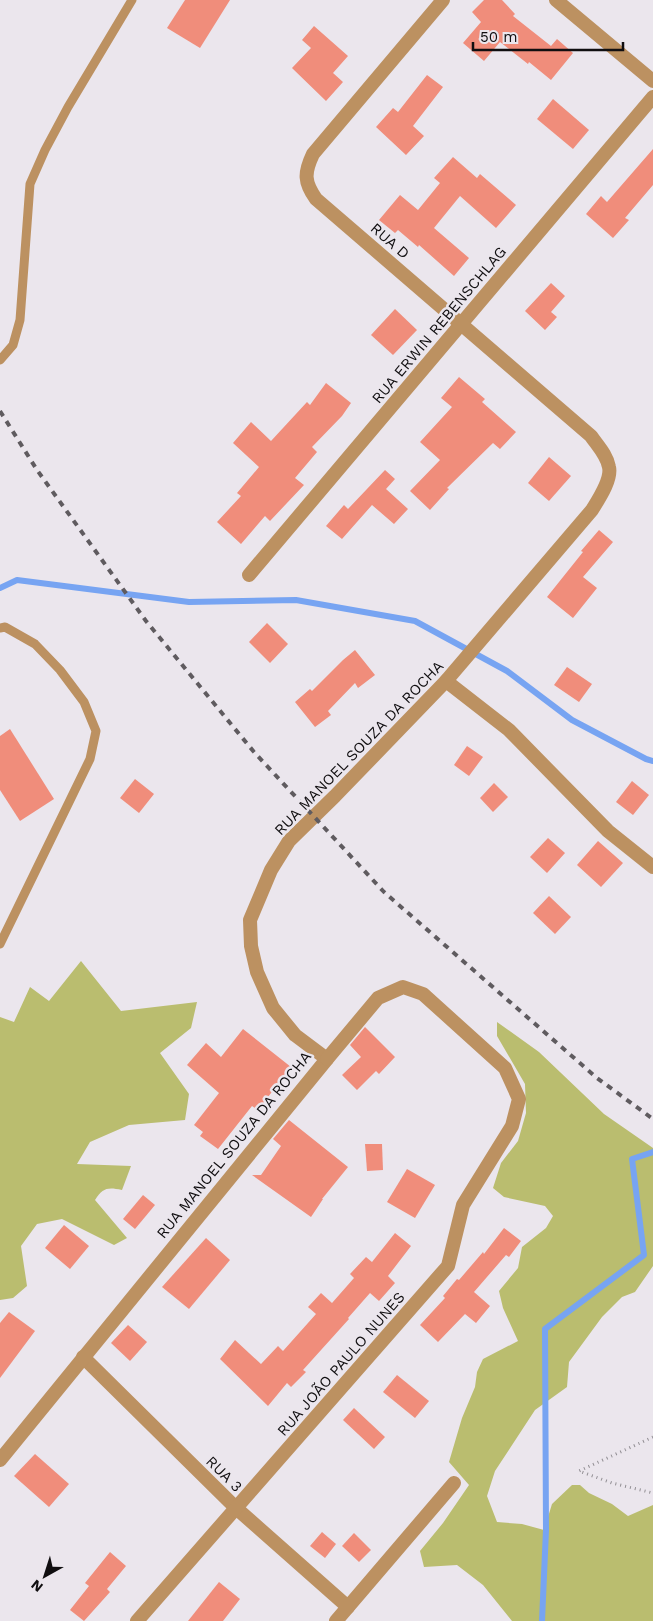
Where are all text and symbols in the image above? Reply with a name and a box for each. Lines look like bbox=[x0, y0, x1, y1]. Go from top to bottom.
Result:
scale bar bbox=[473, 20, 623, 52]
text: 50 m bbox=[480, 28, 517, 46]
street label: RUA D bbox=[367, 219, 413, 263]
street label: RUA ERWIN REBENSCHLAG bbox=[368, 243, 510, 407]
street label: RUA MANOEL SOUZA DA ROCHA bbox=[271, 657, 447, 839]
street label: RUA MANOEL SOUZA DA ROCHA bbox=[153, 1048, 315, 1242]
street label: RUA JOÃO PAULO NUNES bbox=[274, 1288, 408, 1440]
street label: RUA 3 bbox=[202, 1452, 246, 1496]
north arrow bbox=[20, 1551, 70, 1601]
text: N bbox=[28, 1577, 46, 1596]

